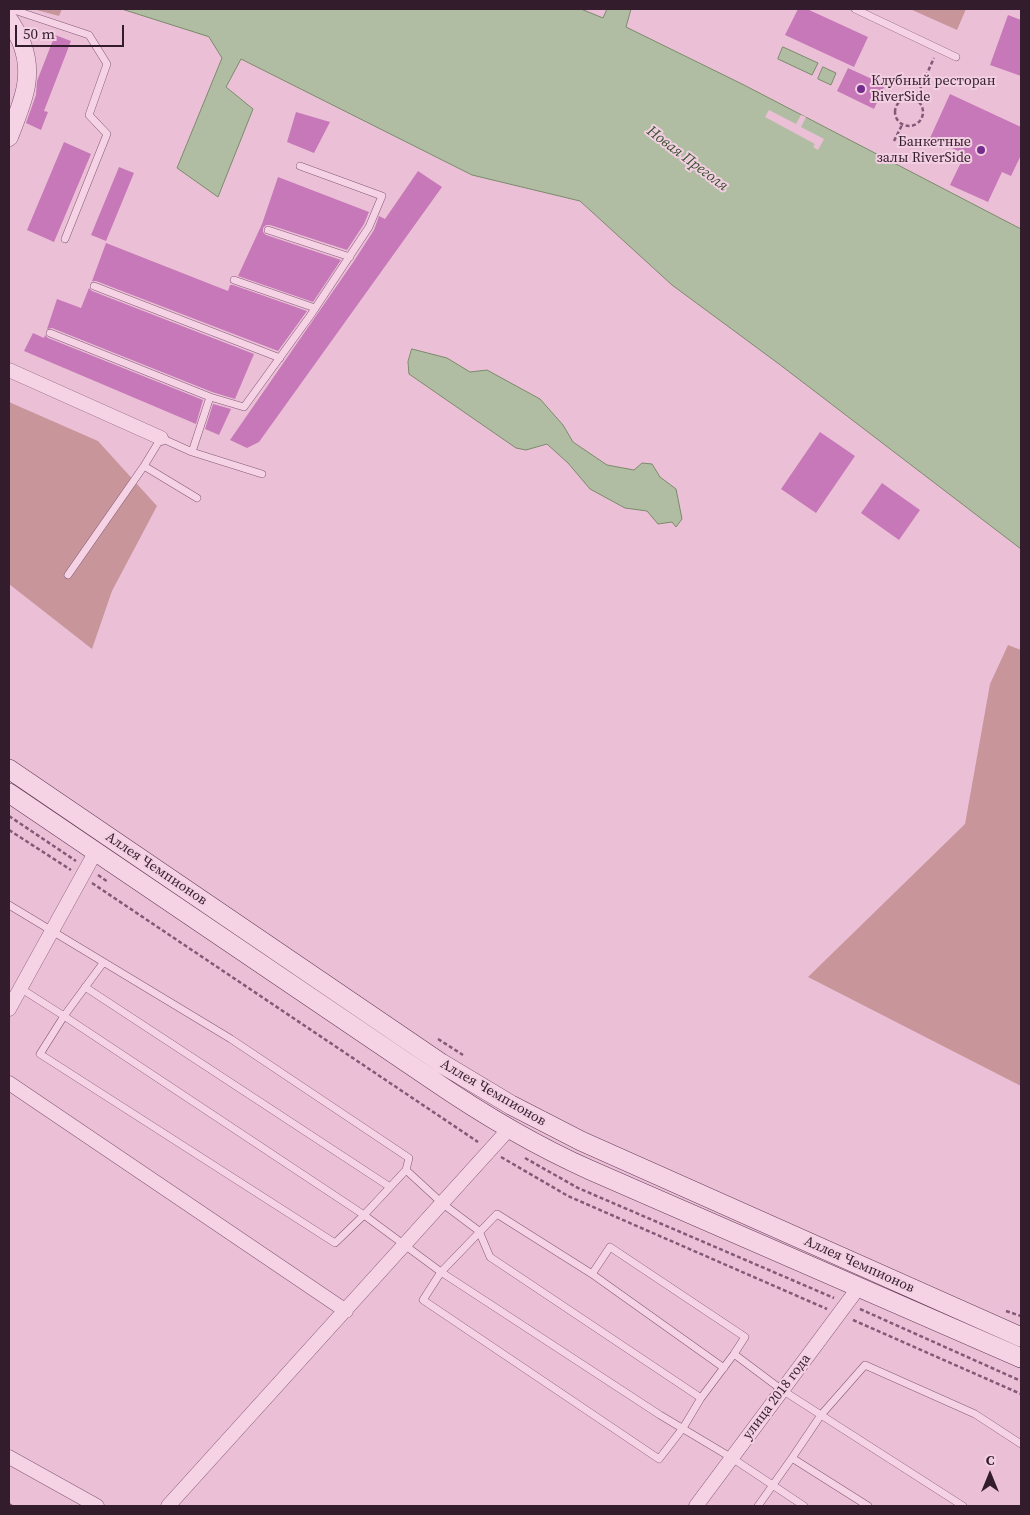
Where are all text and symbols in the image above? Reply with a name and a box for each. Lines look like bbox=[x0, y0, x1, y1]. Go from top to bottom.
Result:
scale bar bbox=[18, 15, 126, 47]
text: 50 m bbox=[23, 23, 55, 44]
place label: Клубный ресторан RiverSide bbox=[871, 73, 996, 105]
marker: Клубный ресторан RiverSide bbox=[855, 83, 867, 95]
water label: Новая Преголя bbox=[643, 123, 731, 195]
place label: Банкетные залы RiverSide bbox=[877, 134, 971, 166]
marker: Банкетные залы RiverSide bbox=[975, 144, 987, 156]
street label: Аллея Чемпионов bbox=[102, 829, 210, 909]
street label: Аллея Чемпионов bbox=[437, 1056, 549, 1130]
street label: Аллея Чемпионов bbox=[801, 1233, 917, 1297]
street label: улица 2018 года bbox=[739, 1351, 815, 1443]
north arrow bbox=[965, 1450, 1015, 1500]
text: С bbox=[986, 1450, 994, 1470]

